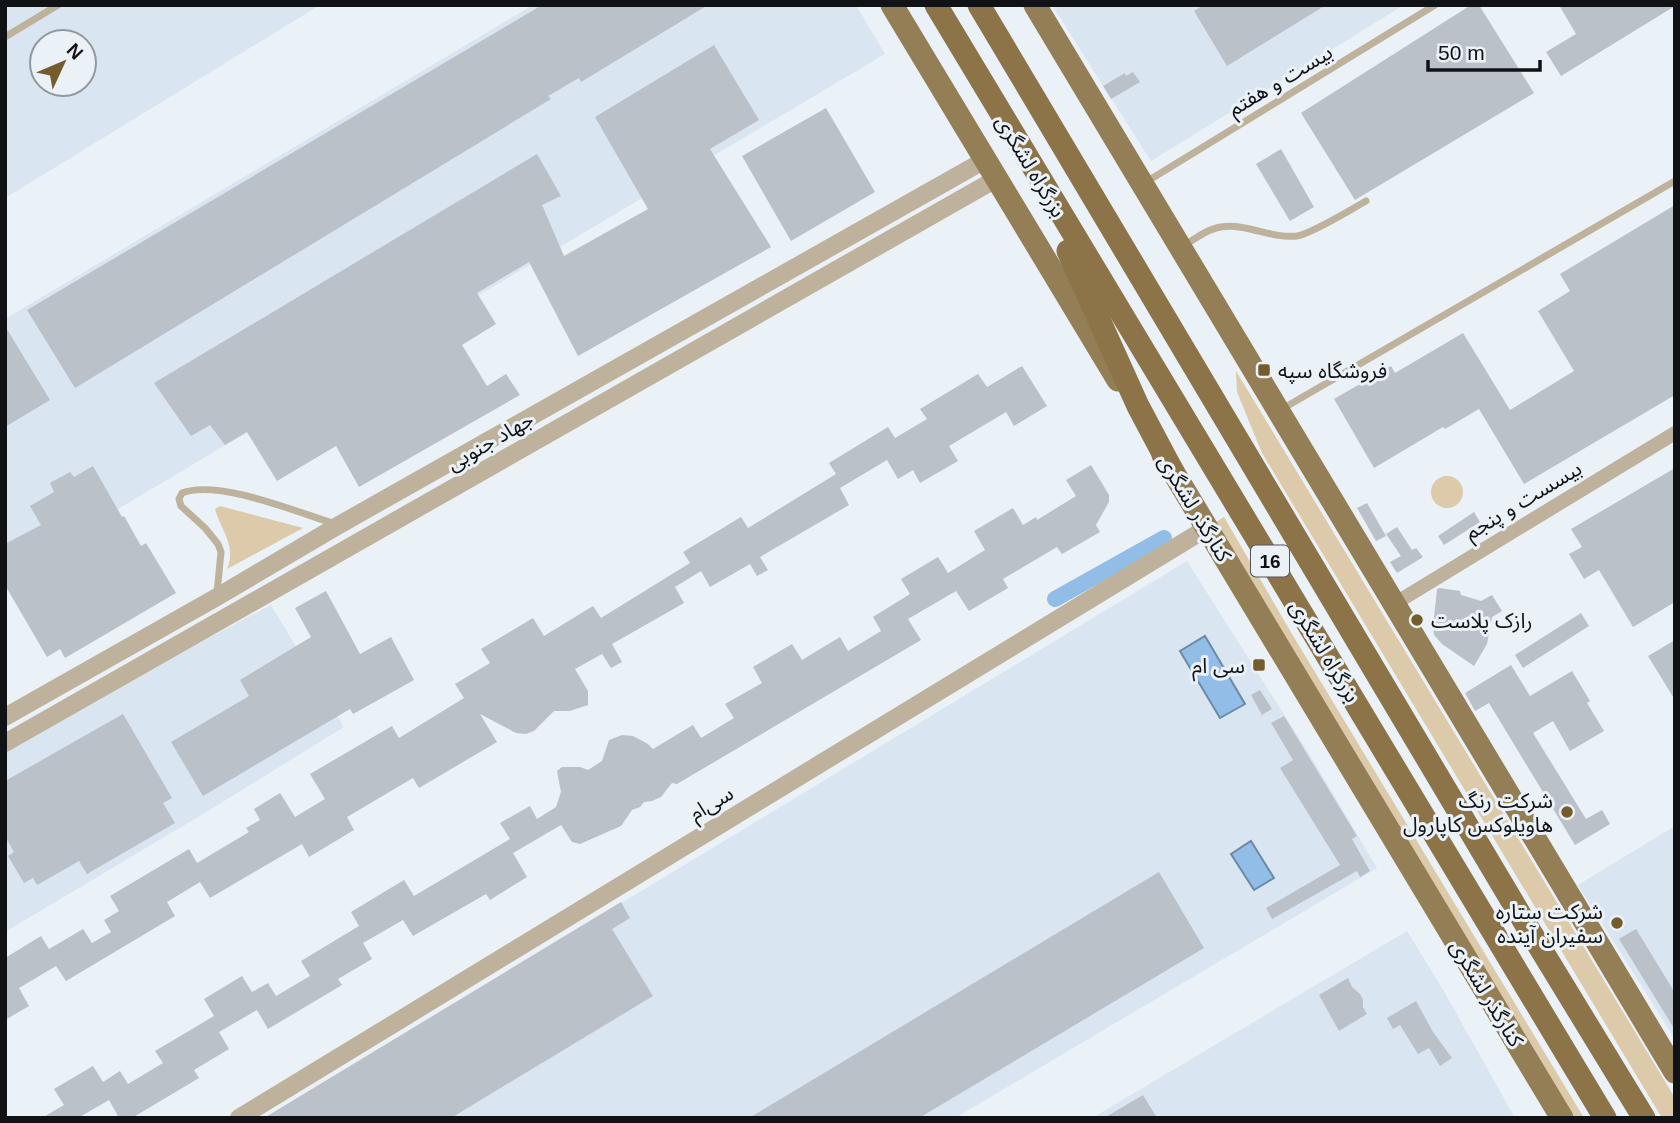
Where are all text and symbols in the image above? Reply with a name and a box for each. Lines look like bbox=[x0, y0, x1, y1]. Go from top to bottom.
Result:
north arrow bbox=[28, 28, 98, 98]
scale bar bbox=[1428, 28, 1540, 72]
text: N bbox=[63, 39, 87, 64]
street label: بیست و هفتم bbox=[1224, 40, 1338, 124]
text: 50 m bbox=[1438, 41, 1485, 64]
street label: بزرگراه لشگری bbox=[991, 111, 1070, 222]
place label: فروشگاه سپه bbox=[1278, 359, 1387, 384]
marker: فروشگاه سپه bbox=[1256, 362, 1272, 378]
street label: جهاد جنوبی bbox=[443, 407, 538, 476]
street label: کنارگذر لشگری bbox=[1153, 450, 1236, 566]
street label: بیسست و پنجم bbox=[1461, 456, 1587, 547]
road number: 16 bbox=[1251, 546, 1289, 576]
street label: بزرگراه لشگری bbox=[1285, 596, 1364, 707]
place label: رازک پلاست bbox=[1431, 609, 1533, 634]
marker: رازک پلاست bbox=[1409, 612, 1425, 628]
place label: سی ام bbox=[1192, 654, 1245, 682]
marker: سی ام bbox=[1251, 657, 1267, 673]
street label: سی‌ام bbox=[685, 781, 740, 829]
place label: شرکت رنگ هاویلوکس کاپارول bbox=[1403, 789, 1553, 838]
marker: شرکت رنگ هاویلوکس کاپارول bbox=[1559, 804, 1575, 820]
place label: شرکت ستاره سفیران آینده bbox=[1496, 900, 1603, 948]
marker: شرکت ستاره سفیران آینده bbox=[1609, 915, 1625, 931]
street label: کنارگذر لشگری bbox=[1445, 935, 1528, 1051]

